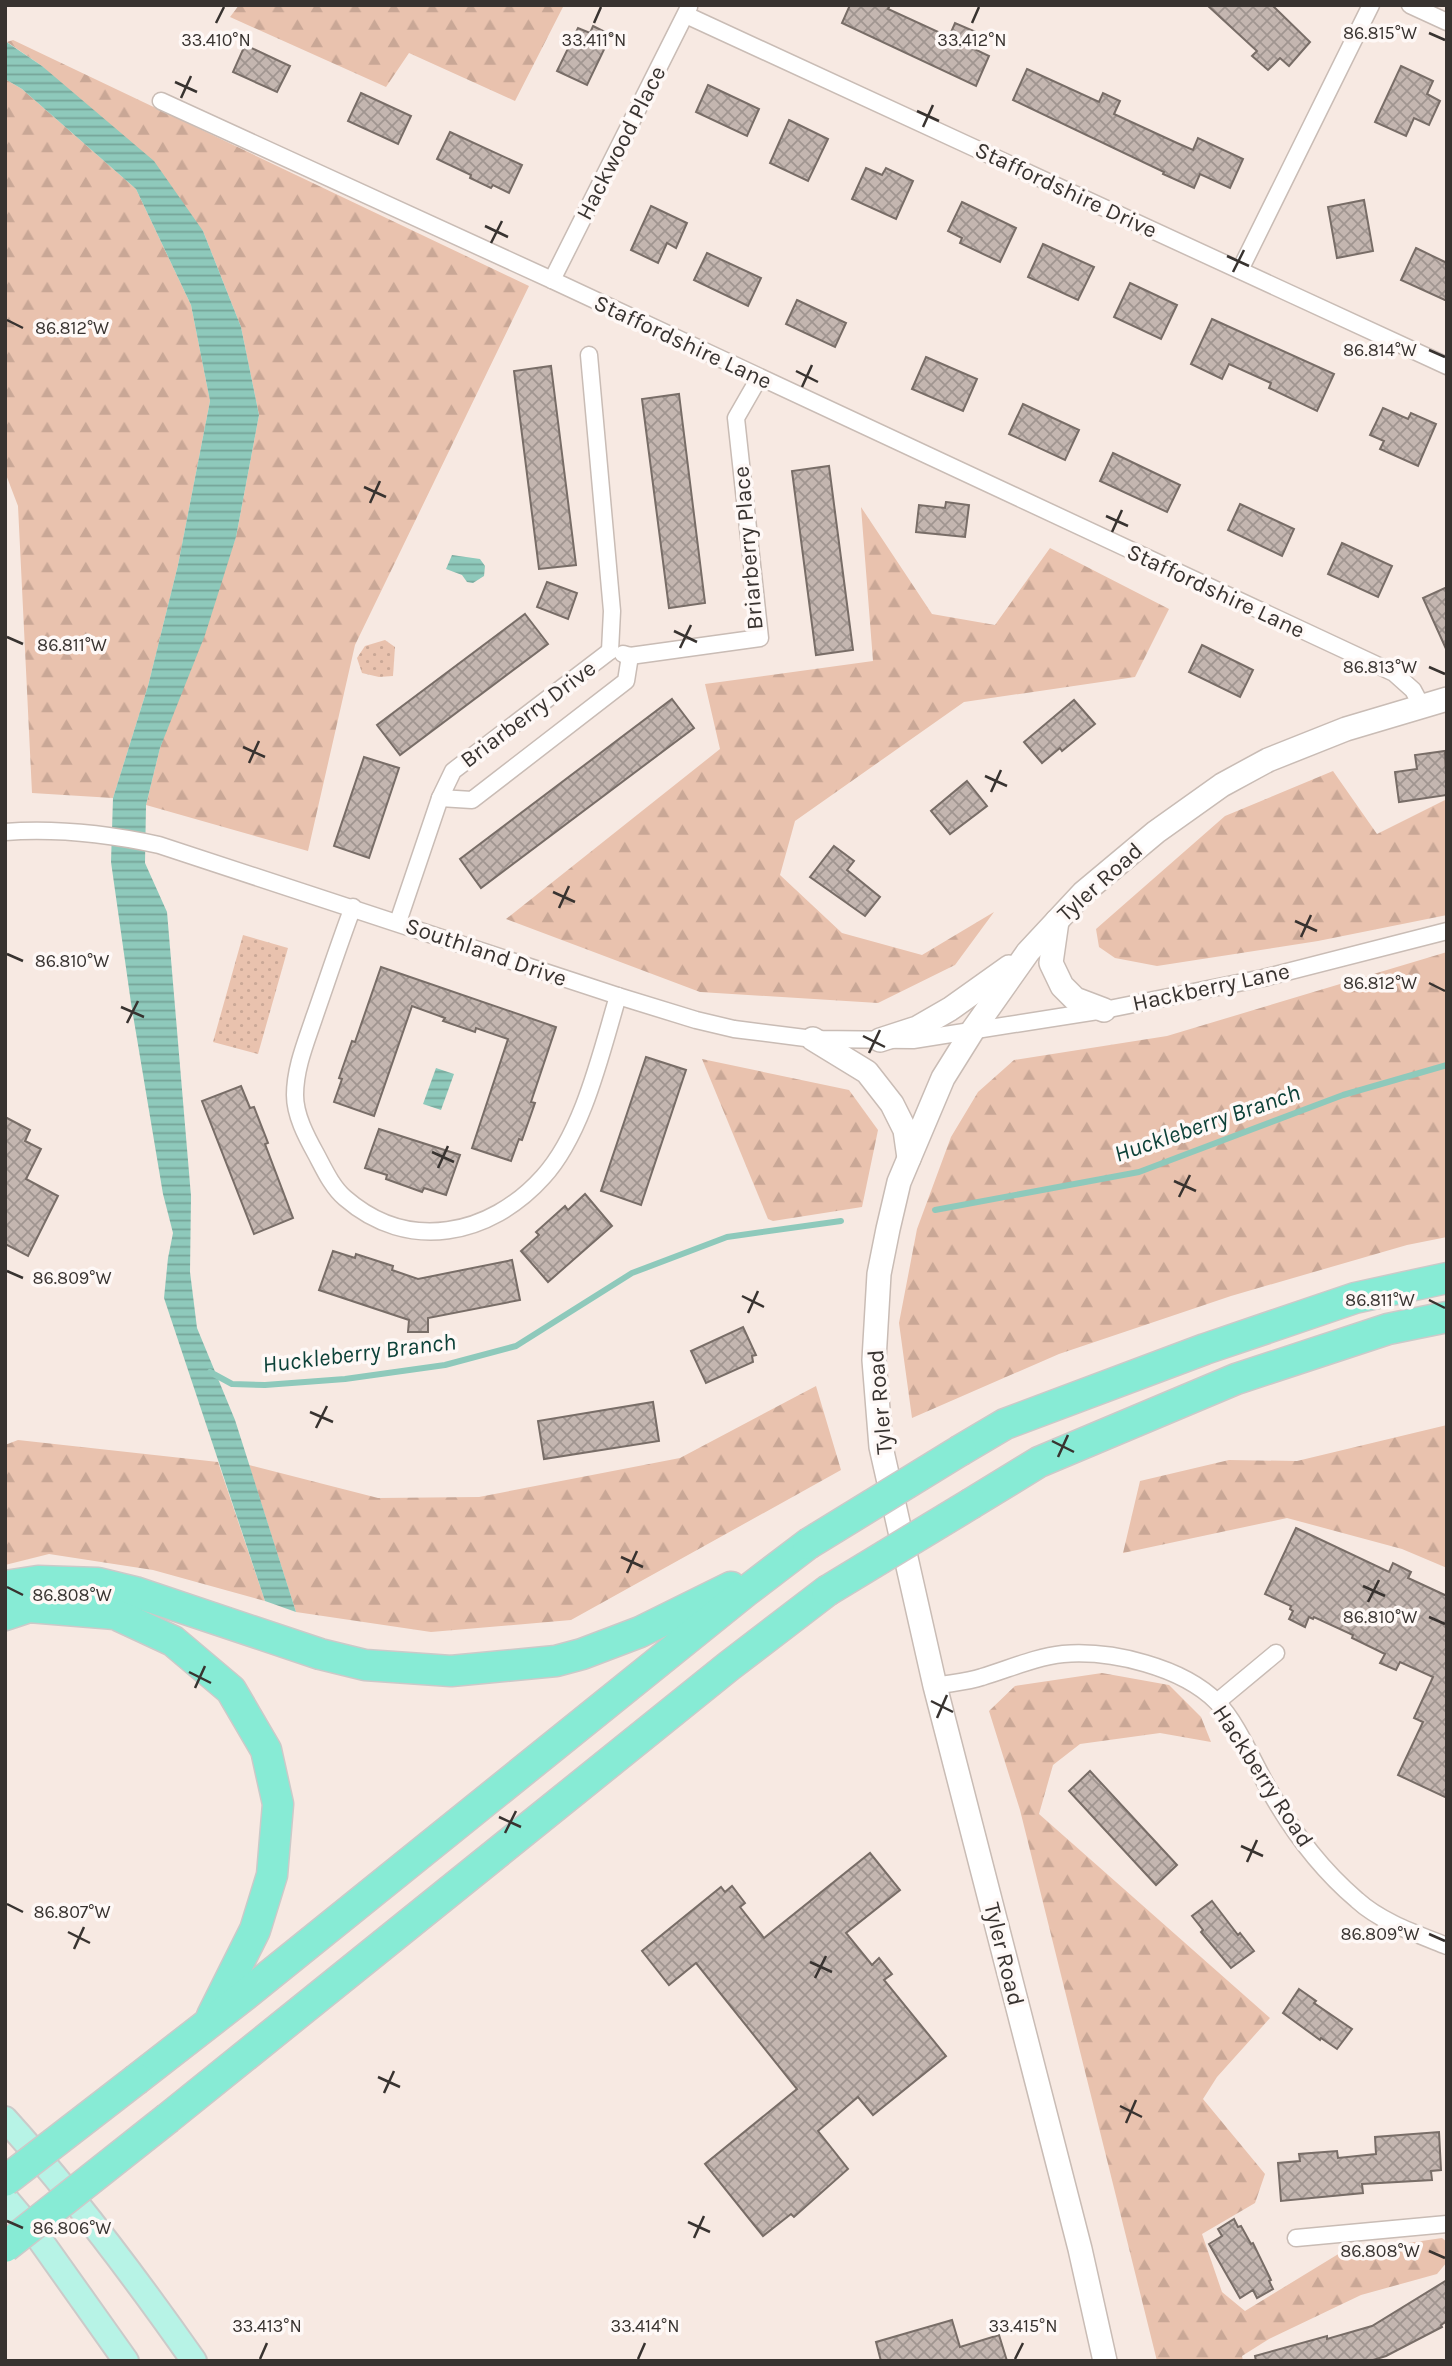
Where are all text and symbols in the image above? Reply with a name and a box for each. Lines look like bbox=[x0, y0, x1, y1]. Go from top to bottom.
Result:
text: 86.815°W bbox=[1343, 22, 1417, 44]
text: 33.410°N bbox=[181, 29, 251, 51]
text: 33.411°N bbox=[562, 29, 626, 51]
text: 33.412°N bbox=[937, 29, 1007, 51]
street label: Hackwood Place bbox=[571, 61, 671, 225]
street label: Staffordshire Drive bbox=[971, 136, 1161, 244]
street label: Staffordshire Lane bbox=[590, 289, 776, 395]
text: 86.812°W bbox=[35, 317, 109, 339]
text: 86.814°W bbox=[1343, 339, 1417, 361]
street label: Briarberry Place bbox=[727, 465, 769, 631]
street label: Staffordshire Lane bbox=[1123, 538, 1309, 644]
text: 86.811°W bbox=[37, 634, 107, 656]
street label: Briarberry Drive bbox=[455, 654, 601, 774]
text: 86.813°W bbox=[1343, 656, 1417, 678]
street label: Tyler Road bbox=[1052, 837, 1148, 927]
street label: Southland Drive bbox=[402, 912, 570, 992]
text: 86.810°W bbox=[35, 950, 109, 972]
street label: Hackberry Lane bbox=[1130, 957, 1292, 1017]
text: 86.812°W bbox=[1343, 972, 1417, 994]
water label: Huckleberry Branch bbox=[1110, 1078, 1304, 1168]
text: 86.809°W bbox=[33, 1267, 112, 1289]
text: 86.811°W bbox=[1345, 1289, 1415, 1311]
water label: Huckleberry Branch bbox=[261, 1327, 457, 1379]
street label: Tyler Road bbox=[862, 1348, 898, 1456]
text: 86.808°W bbox=[32, 1584, 112, 1606]
text: 86.810°W bbox=[1343, 1606, 1417, 1628]
street label: Hackberry Road bbox=[1207, 1700, 1319, 1852]
street label: Tyler Road bbox=[978, 1900, 1030, 2008]
text: 86.807°W bbox=[34, 1901, 111, 1923]
text: 86.809°W bbox=[1341, 1923, 1420, 1945]
text: 86.806°W bbox=[33, 2217, 111, 2239]
text: 86.808°W bbox=[1340, 2240, 1420, 2262]
text: 33.413°N bbox=[232, 2315, 302, 2337]
text: 33.414°N bbox=[611, 2315, 679, 2337]
text: 33.415°N bbox=[988, 2315, 1058, 2337]

